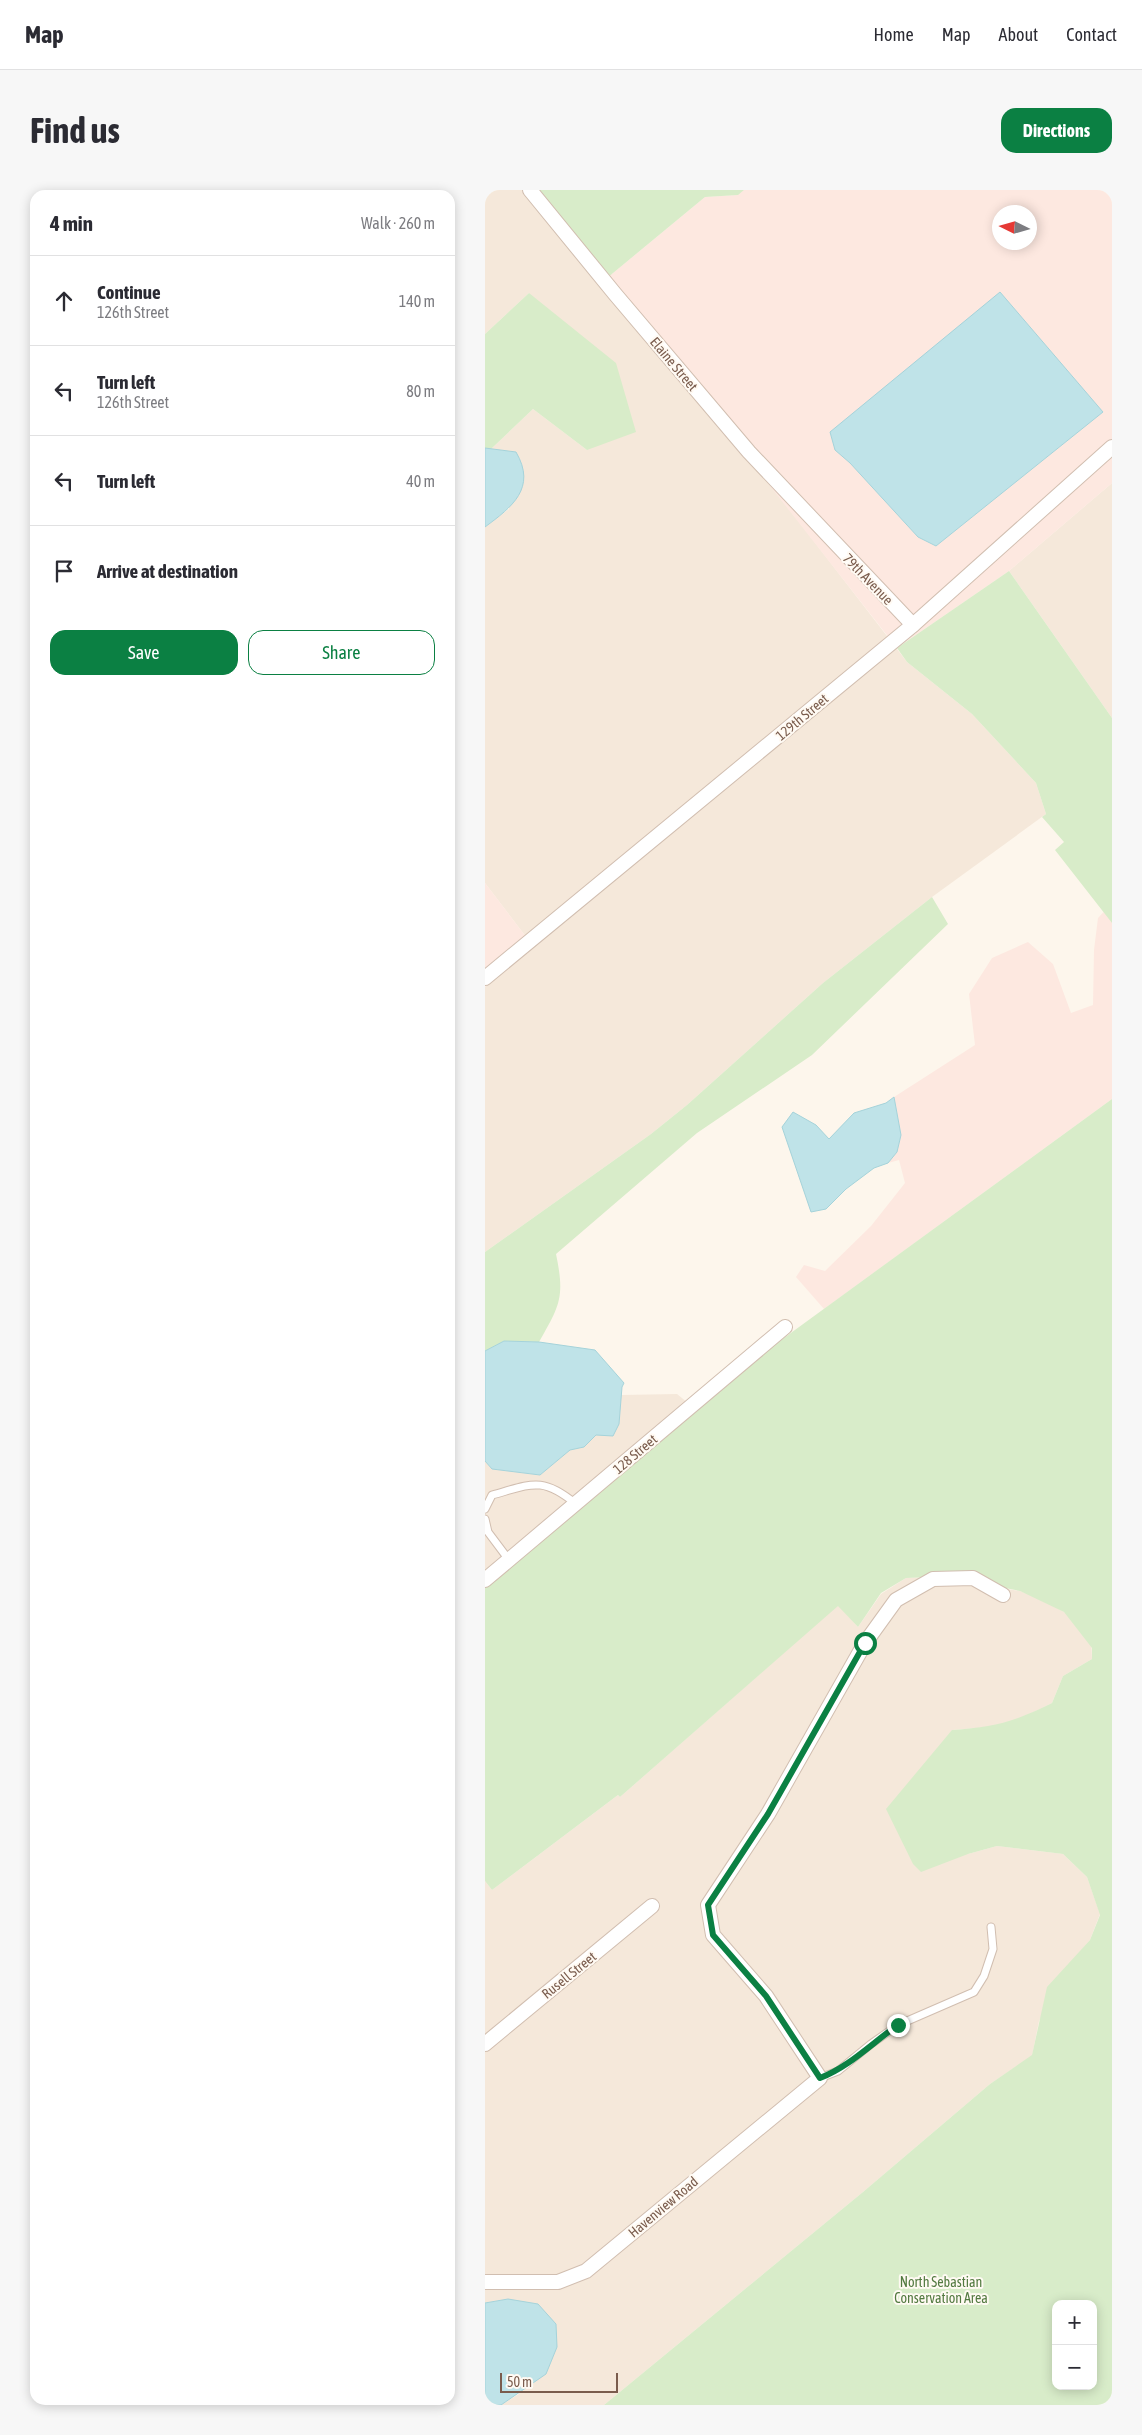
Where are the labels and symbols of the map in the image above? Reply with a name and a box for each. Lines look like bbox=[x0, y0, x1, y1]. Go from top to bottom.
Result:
north arrow bbox=[992, 205, 1037, 250]
street label: Elaine Street bbox=[647, 334, 701, 394]
street label: 79th Avenue bbox=[840, 550, 896, 608]
street label: 129th Street bbox=[773, 691, 831, 743]
street label: 128 Street bbox=[610, 1431, 660, 1477]
route start bbox=[854, 1632, 877, 1655]
street label: Rusell Street bbox=[539, 1948, 599, 2002]
route end bbox=[887, 2014, 910, 2037]
street label: Havenview Road bbox=[625, 2173, 701, 2241]
park label: North Sebastian Conservation Area bbox=[894, 2274, 988, 2306]
scale bar bbox=[500, 2370, 617, 2393]

